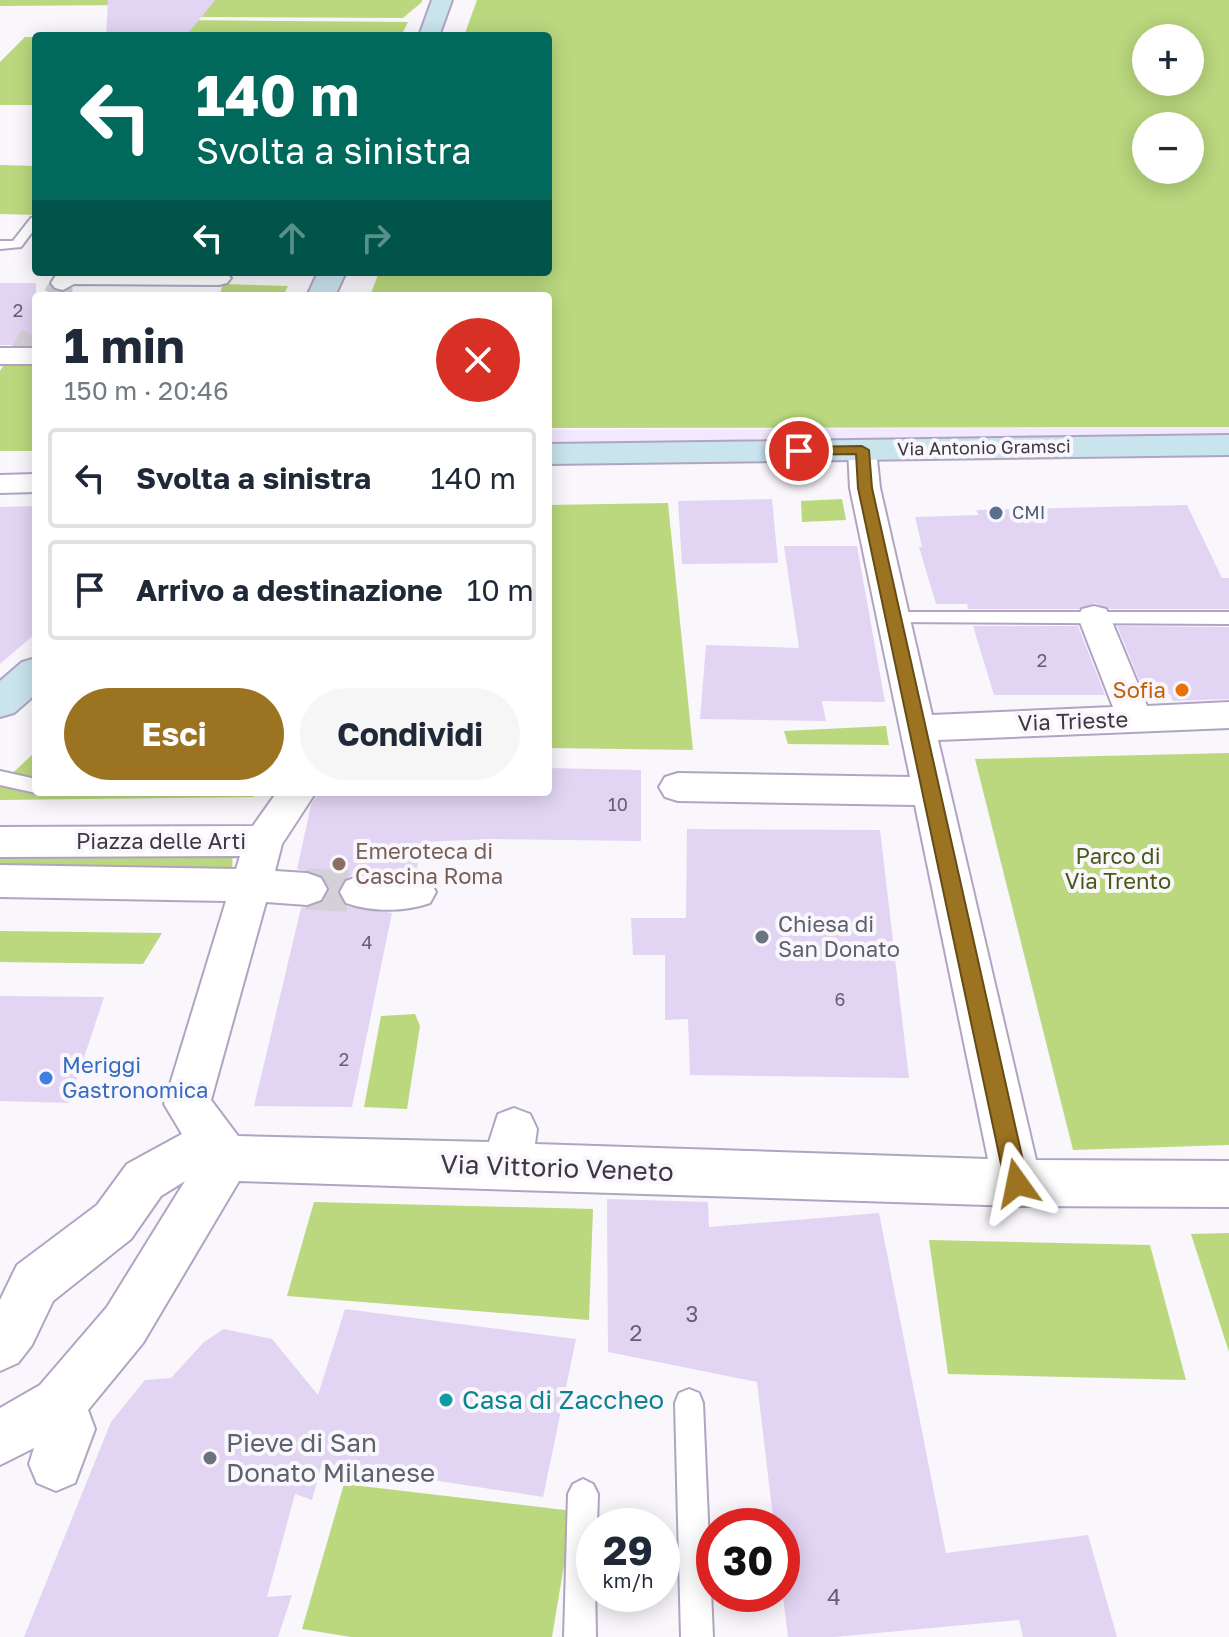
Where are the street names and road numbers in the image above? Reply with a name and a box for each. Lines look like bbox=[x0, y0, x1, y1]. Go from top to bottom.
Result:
street label: Via Antonio Gramsci bbox=[897, 434, 1071, 460]
street label: Via Trieste bbox=[1017, 705, 1129, 736]
street label: Piazza delle Arti bbox=[76, 827, 246, 854]
street label: Via Vittorio Veneto bbox=[440, 1148, 674, 1187]

